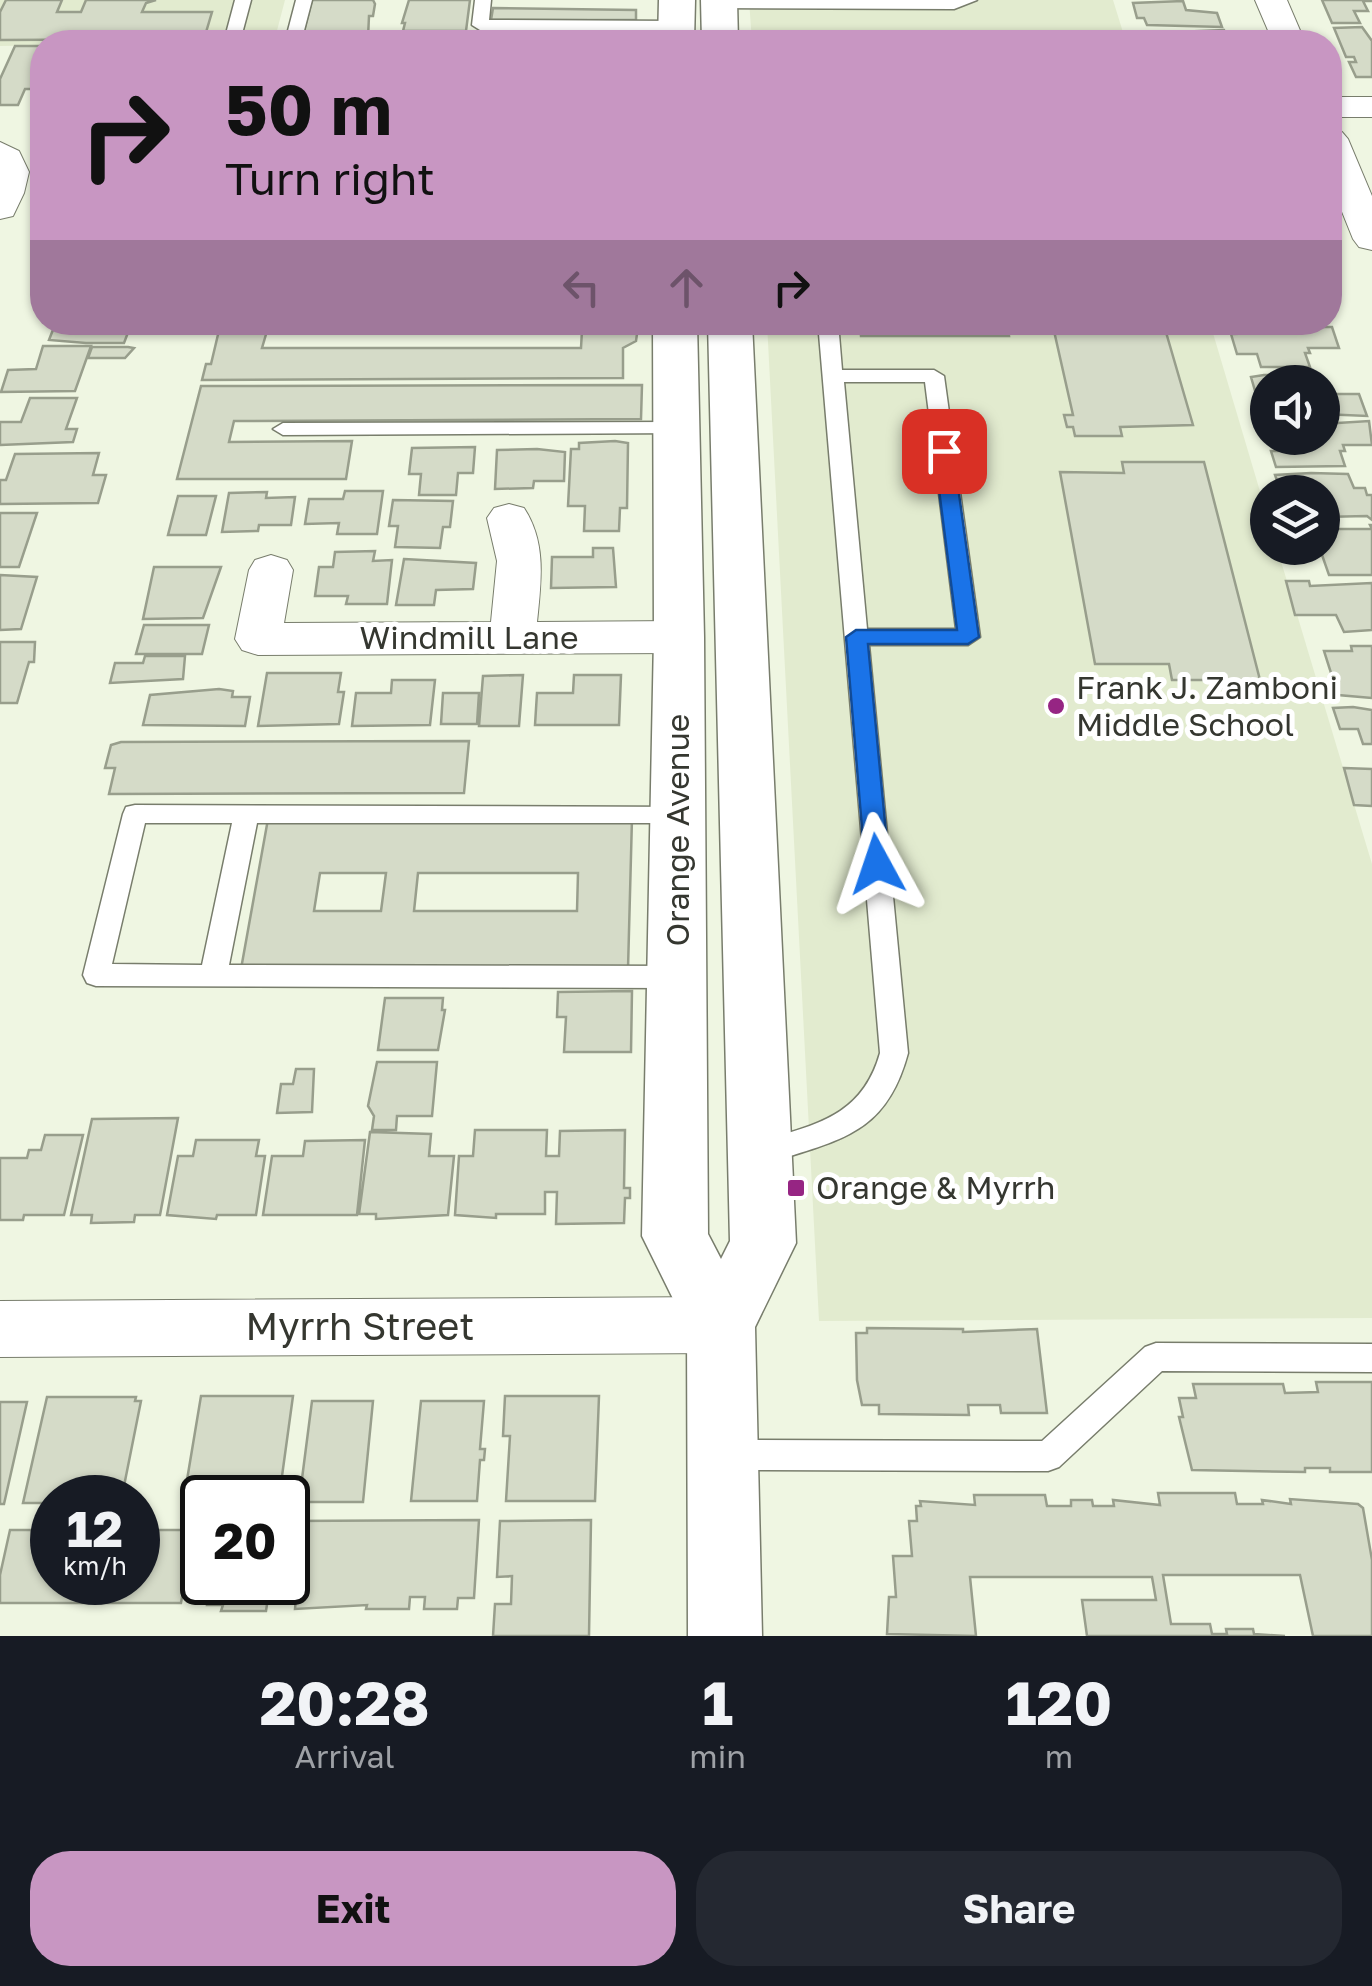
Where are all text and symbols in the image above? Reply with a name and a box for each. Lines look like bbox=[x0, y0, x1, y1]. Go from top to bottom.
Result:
text: 50 m bbox=[225, 66, 392, 150]
icon: right bbox=[60, 70, 190, 200]
text: Turn right bbox=[225, 151, 435, 205]
icon: left bbox=[554, 260, 609, 315]
icon: ahead bbox=[659, 260, 714, 315]
icon: right bbox=[764, 260, 819, 315]
map controls bbox=[1250, 365, 1340, 565]
button: sound bbox=[1250, 365, 1340, 455]
pin bbox=[902, 409, 987, 494]
icon: arrive bbox=[917, 424, 972, 479]
button: layers bbox=[1250, 475, 1340, 565]
street label: Windmill Lane bbox=[360, 618, 578, 656]
place label: Frank J. Zamboni Middle School bbox=[1076, 668, 1338, 743]
marker: Frank J. Zamboni Middle School bbox=[1045, 695, 1067, 717]
street label: Orange Avenue bbox=[658, 714, 696, 946]
position arrow bbox=[825, 812, 929, 916]
place label: Orange & Myrrh bbox=[816, 1168, 1055, 1206]
marker: Orange & Myrrh bbox=[785, 1177, 807, 1199]
street label: Myrrh Street bbox=[246, 1303, 474, 1348]
speed limit sign: 20 bbox=[180, 1475, 310, 1605]
text: 12 bbox=[67, 1498, 123, 1558]
text: km/h bbox=[63, 1550, 127, 1581]
text: 20:28 bbox=[260, 1666, 430, 1738]
text: 1 bbox=[702, 1666, 733, 1738]
text: 120 bbox=[1006, 1666, 1112, 1738]
text: Arrival bbox=[295, 1737, 395, 1775]
text: min bbox=[689, 1737, 746, 1775]
text: m bbox=[1045, 1737, 1073, 1775]
button: Exit bbox=[30, 1851, 676, 1966]
button: Share bbox=[696, 1851, 1342, 1966]

